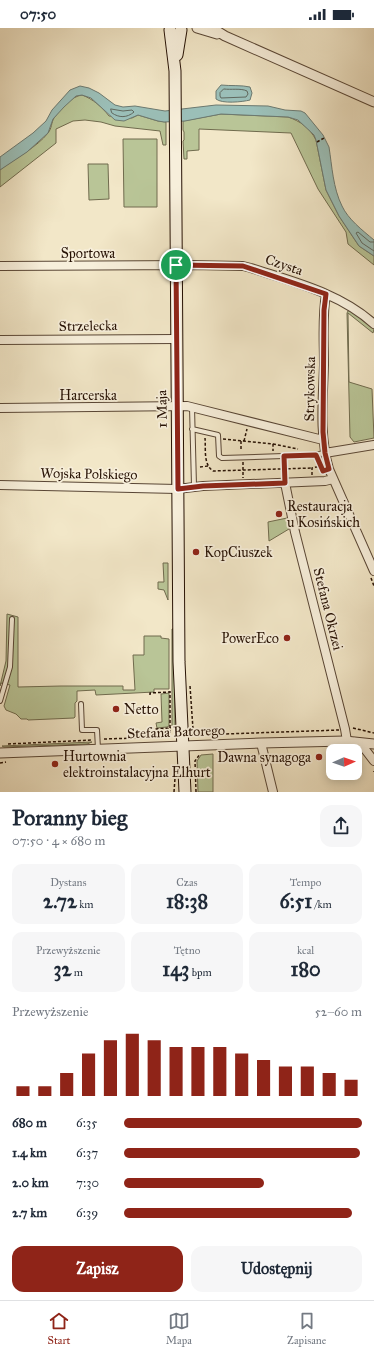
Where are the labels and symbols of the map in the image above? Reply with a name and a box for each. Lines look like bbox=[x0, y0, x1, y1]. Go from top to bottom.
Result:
street label: Sportowa bbox=[61, 245, 115, 262]
pin bbox=[159, 248, 193, 282]
street label: Czysta bbox=[263, 251, 305, 279]
street label: Strzelecka bbox=[59, 317, 117, 335]
street label: Strykowska bbox=[301, 356, 319, 422]
street label: Harcerska bbox=[59, 387, 117, 404]
street label: 1 Maja bbox=[153, 390, 171, 428]
street label: Wojska Polskiego bbox=[40, 465, 138, 483]
place label: Restauracja u Kosińskich bbox=[287, 498, 360, 531]
marker: Restauracja u Kosińskich bbox=[274, 509, 284, 519]
place label: KopCiuszek bbox=[204, 544, 273, 561]
marker: KopCiuszek bbox=[191, 547, 201, 557]
street label: Stefana Okrzei bbox=[310, 566, 347, 652]
place label: PowerEco bbox=[221, 630, 279, 647]
marker: PowerEco bbox=[282, 633, 292, 643]
place label: Netto bbox=[124, 701, 159, 718]
marker: Netto bbox=[111, 704, 121, 714]
street label: Stefana Batorego bbox=[127, 722, 225, 742]
north arrow bbox=[326, 744, 362, 780]
place label: Hurtownia elektroinstalacyjna Elhurt bbox=[63, 748, 211, 781]
place label: Dawna synagoga bbox=[217, 749, 311, 766]
marker: Dawna synagoga bbox=[314, 752, 324, 762]
marker: Hurtownia elektroinstalacyjna Elhurt bbox=[50, 759, 60, 769]

